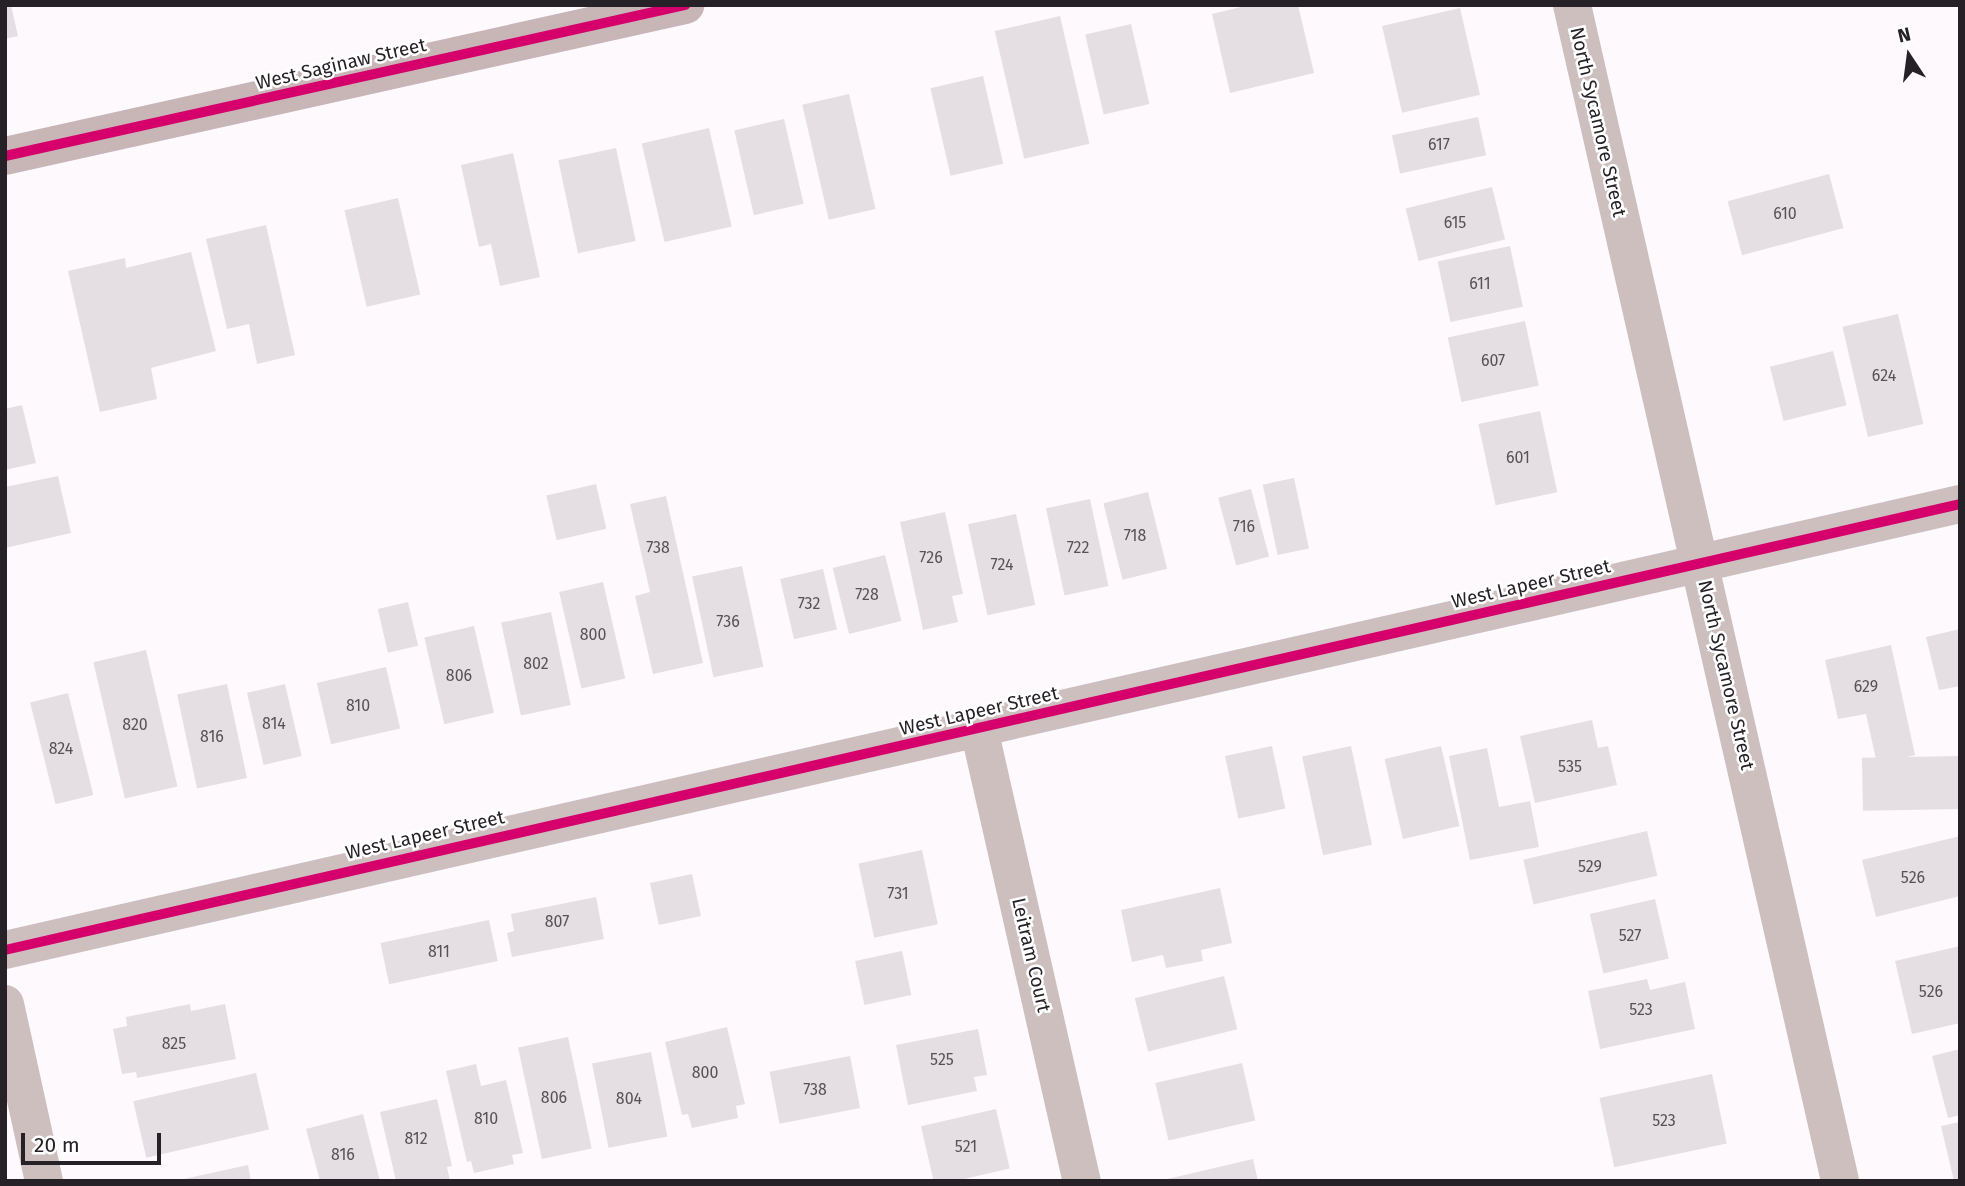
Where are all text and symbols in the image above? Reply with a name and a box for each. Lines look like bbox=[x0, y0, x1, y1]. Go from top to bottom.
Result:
north arrow bbox=[1874, 21, 1944, 91]
text: N bbox=[1895, 22, 1913, 48]
street label: North Sycamore Street bbox=[1565, 25, 1631, 219]
street label: West Saginaw Street bbox=[254, 33, 428, 95]
house number: 617 bbox=[1428, 135, 1450, 155]
house number: 610 bbox=[1773, 204, 1797, 224]
house number: 615 bbox=[1444, 213, 1466, 233]
house number: 611 bbox=[1469, 274, 1491, 294]
house number: 607 bbox=[1481, 351, 1505, 371]
house number: 624 bbox=[1872, 366, 1896, 386]
house number: 601 bbox=[1506, 448, 1530, 468]
house number: 716 bbox=[1233, 517, 1255, 537]
house number: 718 bbox=[1124, 526, 1146, 546]
house number: 738 bbox=[646, 538, 670, 558]
house number: 722 bbox=[1067, 538, 1089, 558]
house number: 726 bbox=[919, 548, 943, 568]
house number: 724 bbox=[991, 555, 1013, 575]
street label: West Lapeer Street bbox=[1449, 555, 1613, 613]
street label: North Sycamore Street bbox=[1693, 578, 1759, 772]
house number: 728 bbox=[855, 585, 879, 605]
house number: 732 bbox=[798, 594, 820, 614]
house number: 736 bbox=[716, 612, 740, 632]
house number: 800 bbox=[580, 625, 606, 645]
house number: 802 bbox=[523, 654, 549, 674]
house number: 806 bbox=[446, 666, 472, 686]
house number: 629 bbox=[1854, 677, 1878, 697]
street label: West Lapeer Street bbox=[897, 682, 1061, 740]
house number: 810 bbox=[346, 696, 370, 716]
house number: 814 bbox=[262, 714, 286, 734]
house number: 820 bbox=[122, 715, 148, 735]
house number: 816 bbox=[200, 727, 224, 747]
house number: 824 bbox=[49, 739, 73, 759]
house number: 535 bbox=[1558, 757, 1582, 777]
street label: West Lapeer Street bbox=[343, 806, 507, 864]
house number: 529 bbox=[1578, 857, 1602, 877]
house number: 526 bbox=[1901, 868, 1925, 888]
house number: 731 bbox=[887, 884, 909, 904]
street label: Leitram Court bbox=[1007, 896, 1055, 1014]
house number: 807 bbox=[545, 912, 569, 932]
house number: 527 bbox=[1619, 926, 1641, 946]
house number: 811 bbox=[428, 942, 450, 962]
house number: 526 bbox=[1919, 982, 1943, 1002]
house number: 523 bbox=[1629, 1000, 1653, 1020]
house number: 825 bbox=[162, 1034, 186, 1054]
house number: 525 bbox=[930, 1050, 954, 1070]
house number: 800 bbox=[692, 1063, 718, 1083]
house number: 738 bbox=[803, 1080, 827, 1100]
house number: 806 bbox=[541, 1088, 567, 1108]
house number: 804 bbox=[616, 1089, 642, 1109]
house number: 810 bbox=[474, 1109, 498, 1129]
house number: 523 bbox=[1652, 1111, 1676, 1131]
scale bar bbox=[24, 1120, 164, 1164]
house number: 812 bbox=[404, 1129, 428, 1149]
text: 20 m bbox=[34, 1132, 80, 1158]
house number: 521 bbox=[955, 1137, 977, 1157]
house number: 816 bbox=[331, 1145, 355, 1165]

